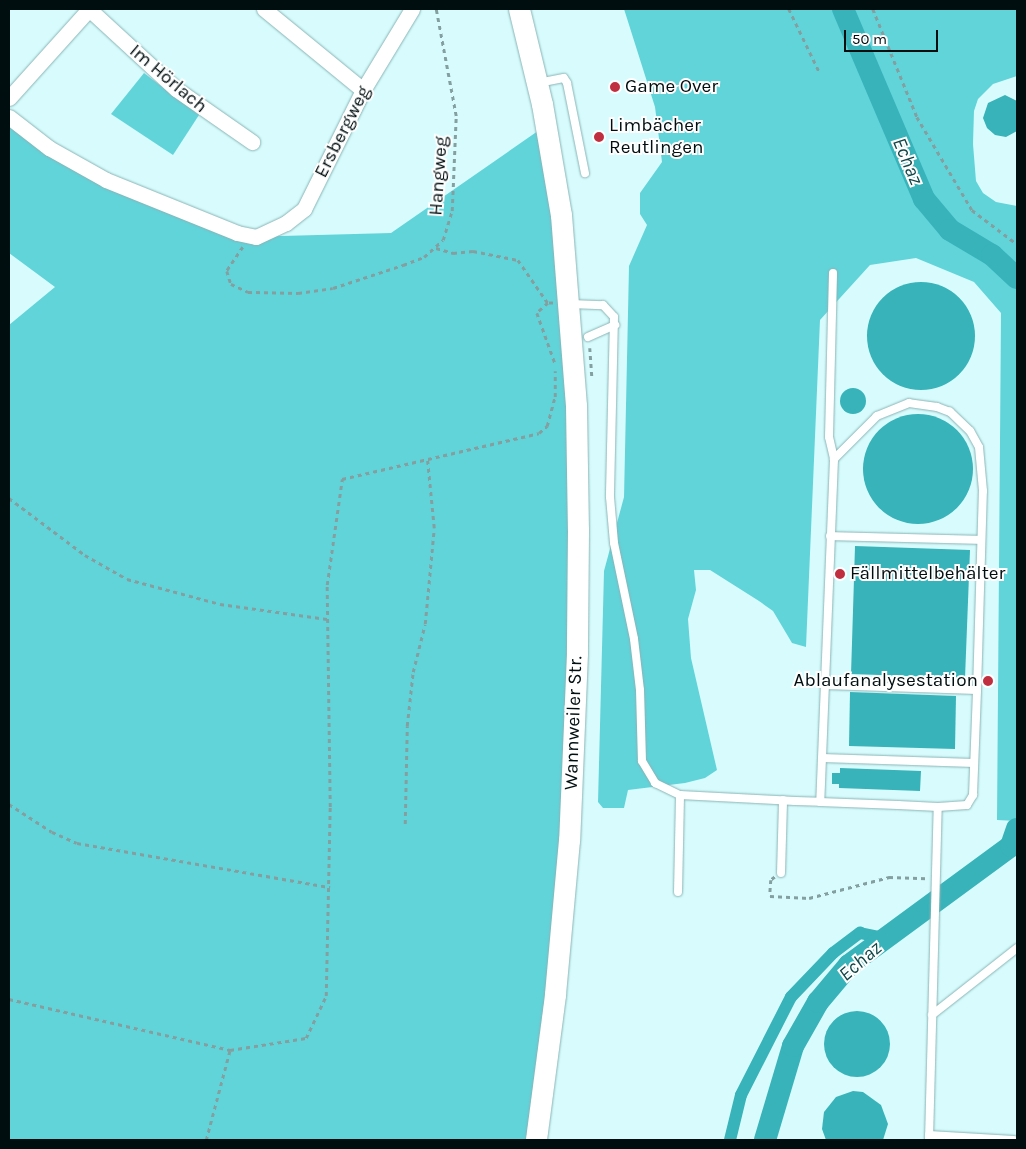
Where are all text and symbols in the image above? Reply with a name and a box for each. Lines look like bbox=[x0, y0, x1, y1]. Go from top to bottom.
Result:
scale bar bbox=[846, 20, 940, 52]
text: 50 m bbox=[852, 30, 887, 48]
street label: Im Hörlach bbox=[124, 40, 212, 118]
place label: Game Over bbox=[625, 76, 718, 98]
marker: Game Over bbox=[609, 81, 621, 93]
street label: Ersbergweg bbox=[310, 82, 376, 182]
place label: Limbächer Reutlingen bbox=[609, 115, 703, 159]
marker: Limbächer Reutlingen bbox=[593, 131, 605, 143]
water label: Echaz bbox=[887, 134, 929, 188]
street label: Hangweg bbox=[425, 136, 453, 216]
place label: Fällmittelbehälter bbox=[850, 563, 1005, 585]
marker: Fällmittelbehälter bbox=[834, 568, 846, 580]
street label: Wannweiler Str. bbox=[560, 655, 588, 791]
place label: Ablaufanalysestation bbox=[794, 670, 978, 692]
marker: Ablaufanalysestation bbox=[982, 675, 994, 687]
water label: Echaz bbox=[834, 936, 886, 986]

